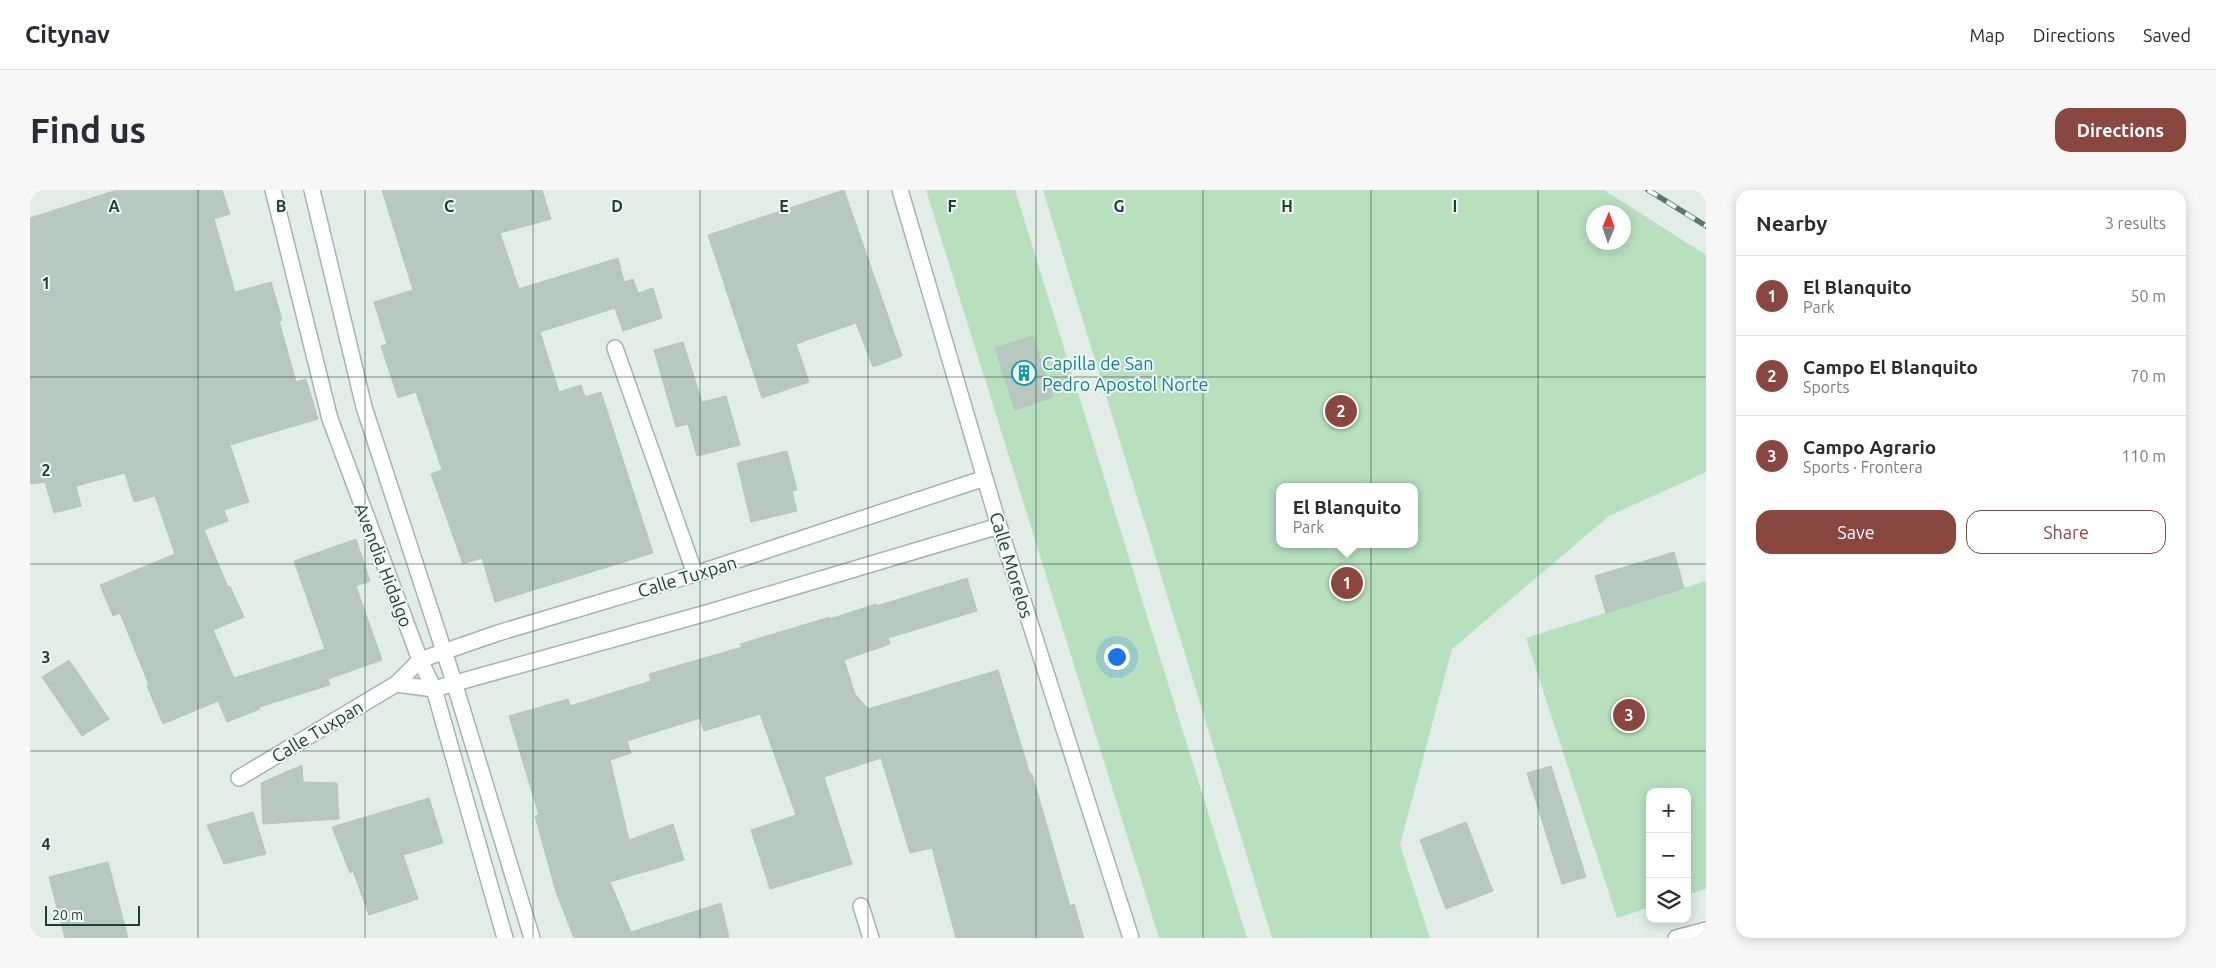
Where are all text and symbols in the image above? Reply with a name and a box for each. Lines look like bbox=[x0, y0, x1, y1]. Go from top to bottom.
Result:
text: Citynav bbox=[25, 21, 110, 48]
text: Map bbox=[1969, 25, 2005, 45]
text: Directions bbox=[2033, 25, 2115, 45]
text: Saved bbox=[2143, 25, 2191, 45]
button: Directions bbox=[2055, 108, 2186, 152]
text: Find us bbox=[30, 110, 146, 150]
text: A bbox=[108, 197, 120, 215]
text: B bbox=[276, 197, 286, 215]
text: C bbox=[444, 197, 454, 215]
text: D bbox=[611, 197, 623, 215]
text: E bbox=[779, 197, 789, 215]
text: F bbox=[948, 197, 957, 215]
text: G bbox=[1113, 197, 1125, 215]
text: H bbox=[1281, 197, 1293, 215]
text: I bbox=[1453, 197, 1457, 215]
north arrow bbox=[1586, 205, 1631, 250]
text: Nearby bbox=[1756, 211, 1827, 235]
text: 3 results bbox=[2105, 214, 2166, 232]
text: 1 bbox=[41, 274, 51, 292]
text: El Blanquito bbox=[1803, 276, 1912, 298]
text: 1 bbox=[1767, 287, 1777, 305]
text: 50 m bbox=[2130, 287, 2166, 305]
text: Park bbox=[1803, 298, 1835, 316]
place label: Capilla de San Pedro Apostol Norte bbox=[1042, 353, 1208, 394]
text: Campo El Blanquito bbox=[1803, 356, 1978, 378]
building icon: Capilla de San Pedro Apostol Norte bbox=[1011, 360, 1037, 386]
text: 2 bbox=[1767, 367, 1777, 385]
text: 70 m bbox=[2130, 367, 2166, 385]
text: Sports bbox=[1803, 378, 1849, 396]
pin: 2 bbox=[1325, 392, 1357, 430]
text: Campo Agrario bbox=[1803, 436, 1936, 458]
text: 3 bbox=[1767, 447, 1777, 465]
text: 110 m bbox=[2121, 447, 2166, 465]
text: Sports · Frontera bbox=[1803, 458, 1923, 476]
text: 2 bbox=[41, 461, 51, 479]
popup bbox=[1276, 483, 1418, 548]
text: El Blanquito bbox=[1293, 496, 1401, 518]
street label: Avendia Hidalgo bbox=[351, 500, 417, 630]
street label: Calle Morelos bbox=[986, 510, 1038, 621]
button: Save bbox=[1756, 510, 1956, 554]
button: Share bbox=[1966, 510, 2166, 554]
text: Park bbox=[1293, 518, 1324, 536]
street label: Calle Tuxpan bbox=[635, 551, 739, 601]
pin: 1 bbox=[1331, 564, 1363, 602]
your location bbox=[1104, 644, 1130, 670]
text: 3 bbox=[41, 648, 51, 666]
street label: Calle Tuxpan bbox=[268, 696, 366, 766]
pin: 3 bbox=[1613, 696, 1645, 734]
map controls bbox=[1646, 788, 1691, 923]
button: + bbox=[1646, 788, 1691, 833]
button: − bbox=[1646, 833, 1691, 878]
text: 4 bbox=[41, 835, 51, 853]
button: layers bbox=[1646, 878, 1691, 923]
scale bar bbox=[45, 903, 140, 926]
text: 20 m bbox=[52, 907, 83, 923]

